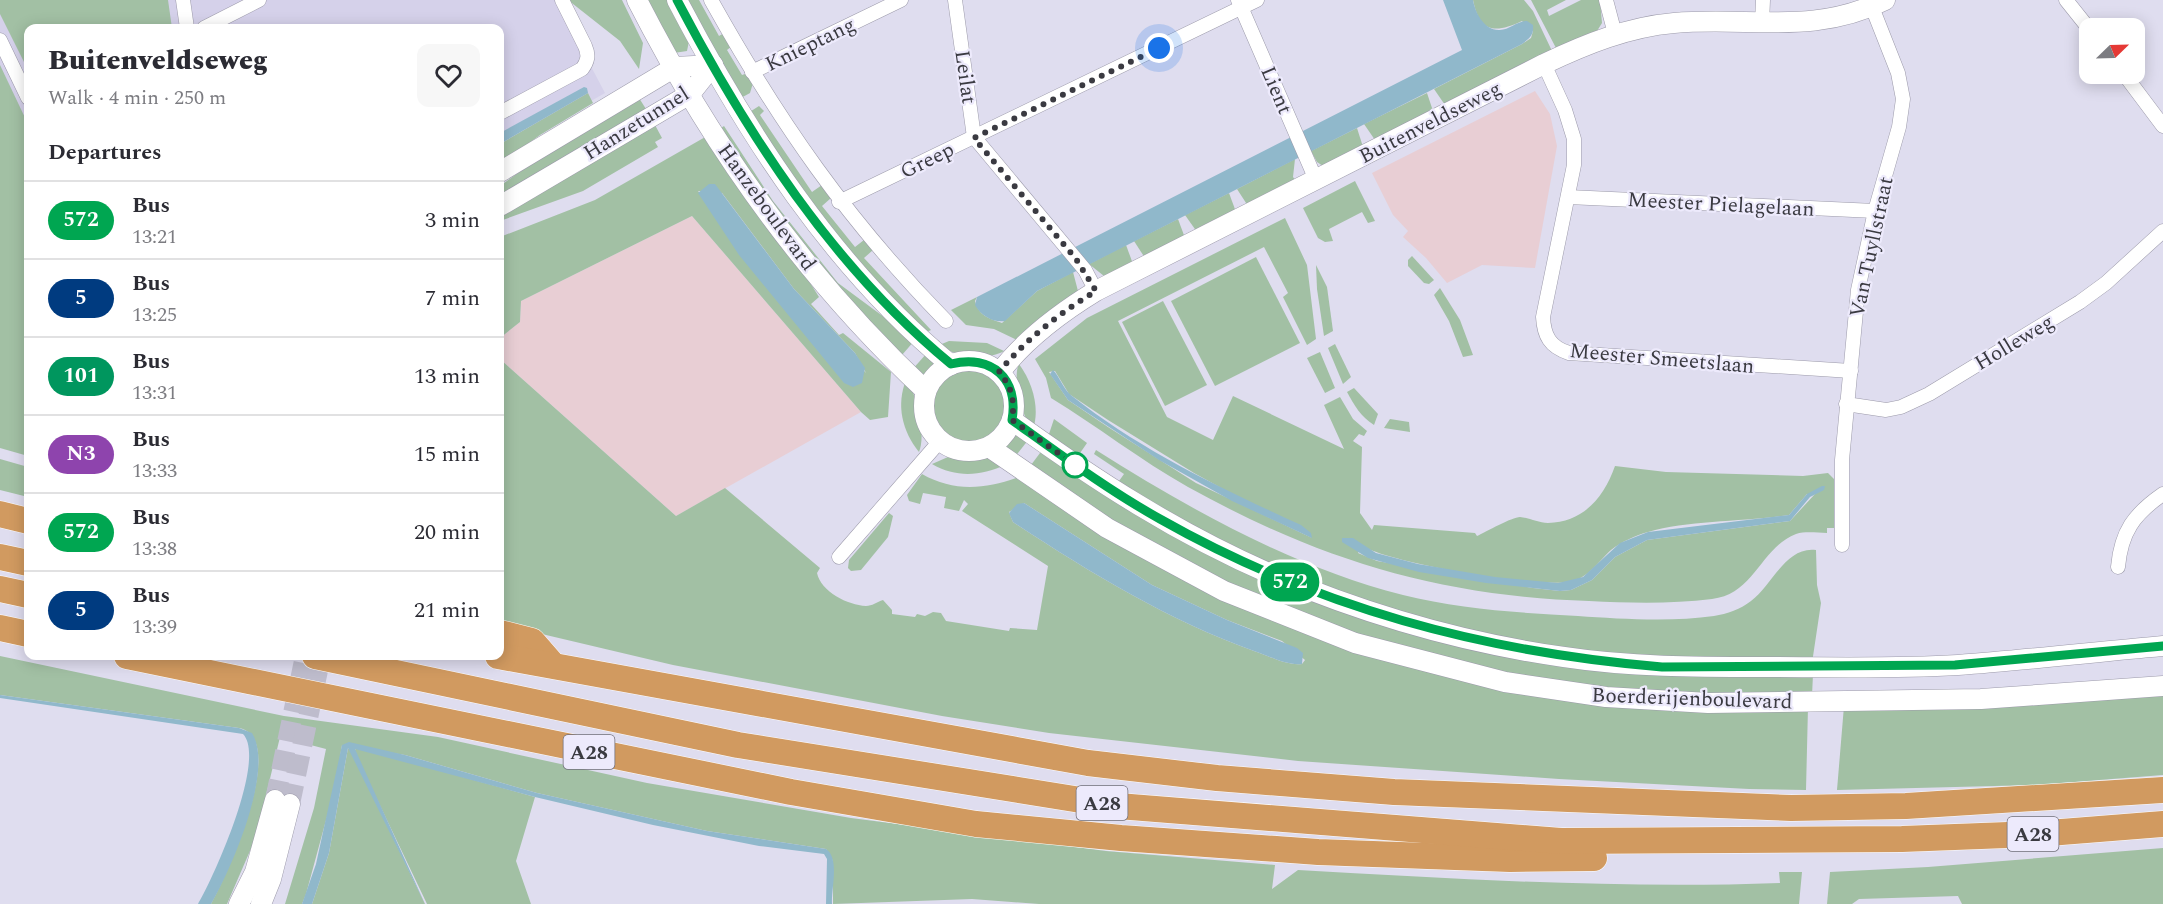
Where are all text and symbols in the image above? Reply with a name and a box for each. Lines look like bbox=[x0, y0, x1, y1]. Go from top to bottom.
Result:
street label: Knieptang bbox=[760, 9, 861, 81]
north arrow bbox=[2079, 18, 2145, 84]
map controls bbox=[2079, 18, 2145, 84]
your location bbox=[1144, 33, 1174, 63]
text: Buitenveldseweg bbox=[48, 39, 268, 82]
button: heart bbox=[417, 44, 480, 107]
street label: Leilat bbox=[945, 48, 985, 106]
street label: Lient bbox=[1252, 61, 1301, 120]
street label: Buitenveldseweg bbox=[1353, 73, 1507, 173]
street label: Hanzetunnel bbox=[577, 79, 696, 169]
text: Walk · 4 min · 250 m bbox=[48, 83, 226, 113]
street label: Greep bbox=[895, 134, 960, 188]
text: Departures bbox=[48, 136, 162, 169]
street label: Hanzeboulevard bbox=[709, 137, 824, 278]
street label: Van Tuyllstraat bbox=[1841, 174, 1903, 321]
street label: Meester Pielagelaan bbox=[1627, 184, 1815, 226]
text: Bus bbox=[132, 189, 170, 222]
text: 572 bbox=[63, 204, 99, 236]
text: 3 min bbox=[425, 204, 480, 237]
text: 13:21 bbox=[132, 222, 177, 252]
text: Bus bbox=[132, 267, 170, 300]
text: 5 bbox=[75, 282, 87, 314]
text: 7 min bbox=[425, 282, 480, 315]
text: 13:25 bbox=[132, 300, 177, 330]
street label: Holleweg bbox=[1968, 306, 2061, 379]
street label: Meester Smeetslaan bbox=[1568, 335, 1756, 383]
text: Bus bbox=[132, 345, 170, 378]
text: 101 bbox=[63, 360, 99, 392]
text: 13 min bbox=[414, 360, 480, 393]
text: 13:31 bbox=[132, 378, 177, 408]
text: Bus bbox=[132, 423, 170, 456]
text: N3 bbox=[67, 438, 95, 470]
text: 15 min bbox=[414, 438, 480, 471]
unlabelled marker bbox=[1062, 452, 1088, 478]
text: 13:33 bbox=[132, 456, 177, 486]
text: Bus bbox=[132, 501, 170, 534]
text: 572 bbox=[63, 516, 99, 548]
text: 20 min bbox=[414, 516, 480, 549]
text: 13:38 bbox=[132, 534, 177, 564]
line badge: 572 bbox=[1256, 562, 1324, 602]
text: 572 bbox=[1272, 566, 1308, 598]
text: Bus bbox=[132, 579, 170, 612]
text: 5 bbox=[75, 594, 87, 626]
text: 21 min bbox=[414, 594, 480, 627]
text: 13:39 bbox=[132, 612, 177, 642]
street label: Boerderijenboulevard bbox=[1591, 679, 1793, 719]
road number: A28 bbox=[564, 735, 614, 769]
road number: A28 bbox=[1076, 786, 1128, 820]
road number: A28 bbox=[2008, 817, 2058, 851]

